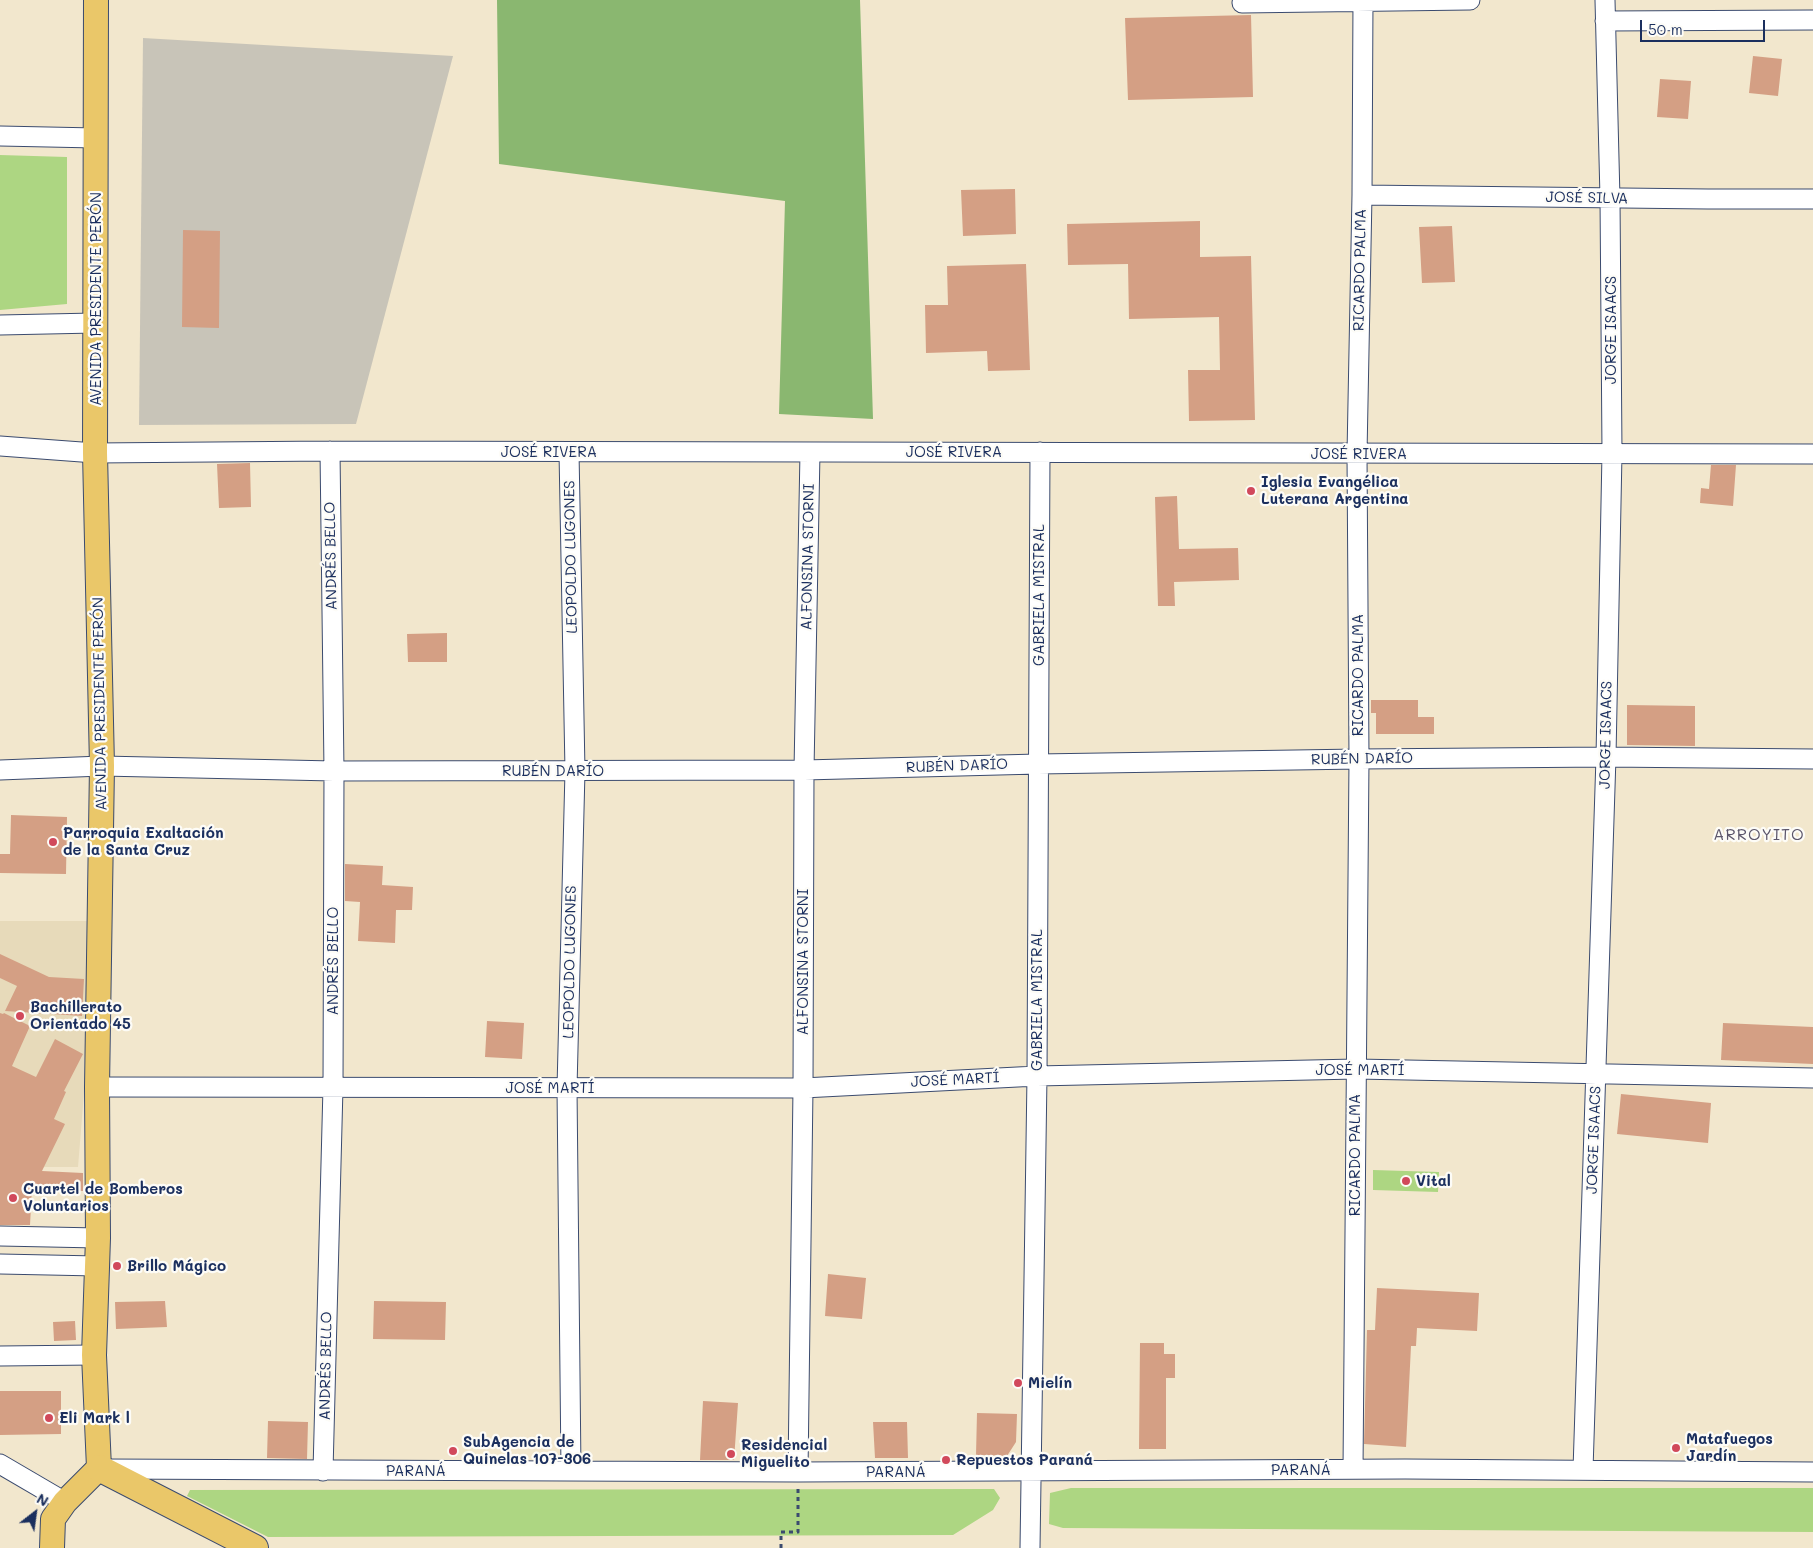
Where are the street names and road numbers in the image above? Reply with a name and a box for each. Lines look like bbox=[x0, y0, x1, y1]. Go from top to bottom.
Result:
street label: JOSÉ SILVA bbox=[1546, 188, 1628, 208]
street label: AVENIDA PRESIDENTE PERÓN bbox=[87, 192, 105, 406]
street label: RICARDO PALMA bbox=[1350, 209, 1370, 331]
street label: JORGE ISAACS bbox=[1602, 276, 1620, 384]
street label: JOSÉ RIVERA bbox=[501, 443, 597, 461]
street label: JOSÉ RIVERA bbox=[906, 443, 1002, 461]
street label: JOSÉ RIVERA bbox=[1311, 445, 1407, 463]
street label: LEOPOLDO LUGONES bbox=[561, 480, 581, 634]
street label: ALFONSINA STORNI bbox=[798, 483, 818, 631]
street label: ANDRÉS BELLO bbox=[321, 501, 341, 611]
street label: GABRIELA MISTRAL bbox=[1030, 524, 1048, 666]
street label: AVENIDA PRESIDENTE PERÓN bbox=[89, 597, 111, 811]
street label: RICARDO PALMA bbox=[1349, 614, 1367, 736]
street label: JORGE ISAACS bbox=[1596, 681, 1616, 789]
street label: RUBÉN DARÍO bbox=[1311, 749, 1413, 769]
street label: RUBÉN DARÍO bbox=[906, 755, 1008, 777]
street label: RUBÉN DARÍO bbox=[502, 762, 604, 780]
street label: LEOPOLDO LUGONES bbox=[560, 885, 580, 1039]
street label: ALFONSINA STORNI bbox=[794, 889, 812, 1035]
street label: ANDRÉS BELLO bbox=[324, 907, 342, 1015]
street label: GABRIELA MISTRAL bbox=[1028, 929, 1046, 1071]
street label: JOSÉ MARTÍ bbox=[1316, 1061, 1404, 1079]
street label: JOSÉ MARTÍ bbox=[910, 1069, 1000, 1091]
street label: JOSÉ MARTÍ bbox=[506, 1079, 594, 1097]
street label: JORGE ISAACS bbox=[1583, 1086, 1605, 1194]
street label: RICARDO PALMA bbox=[1346, 1094, 1364, 1216]
street label: ANDRÉS BELLO bbox=[316, 1311, 336, 1421]
street label: PARANÁ bbox=[1271, 1461, 1331, 1479]
street label: PARANÁ bbox=[386, 1462, 446, 1480]
street label: PARANÁ bbox=[866, 1463, 926, 1481]

